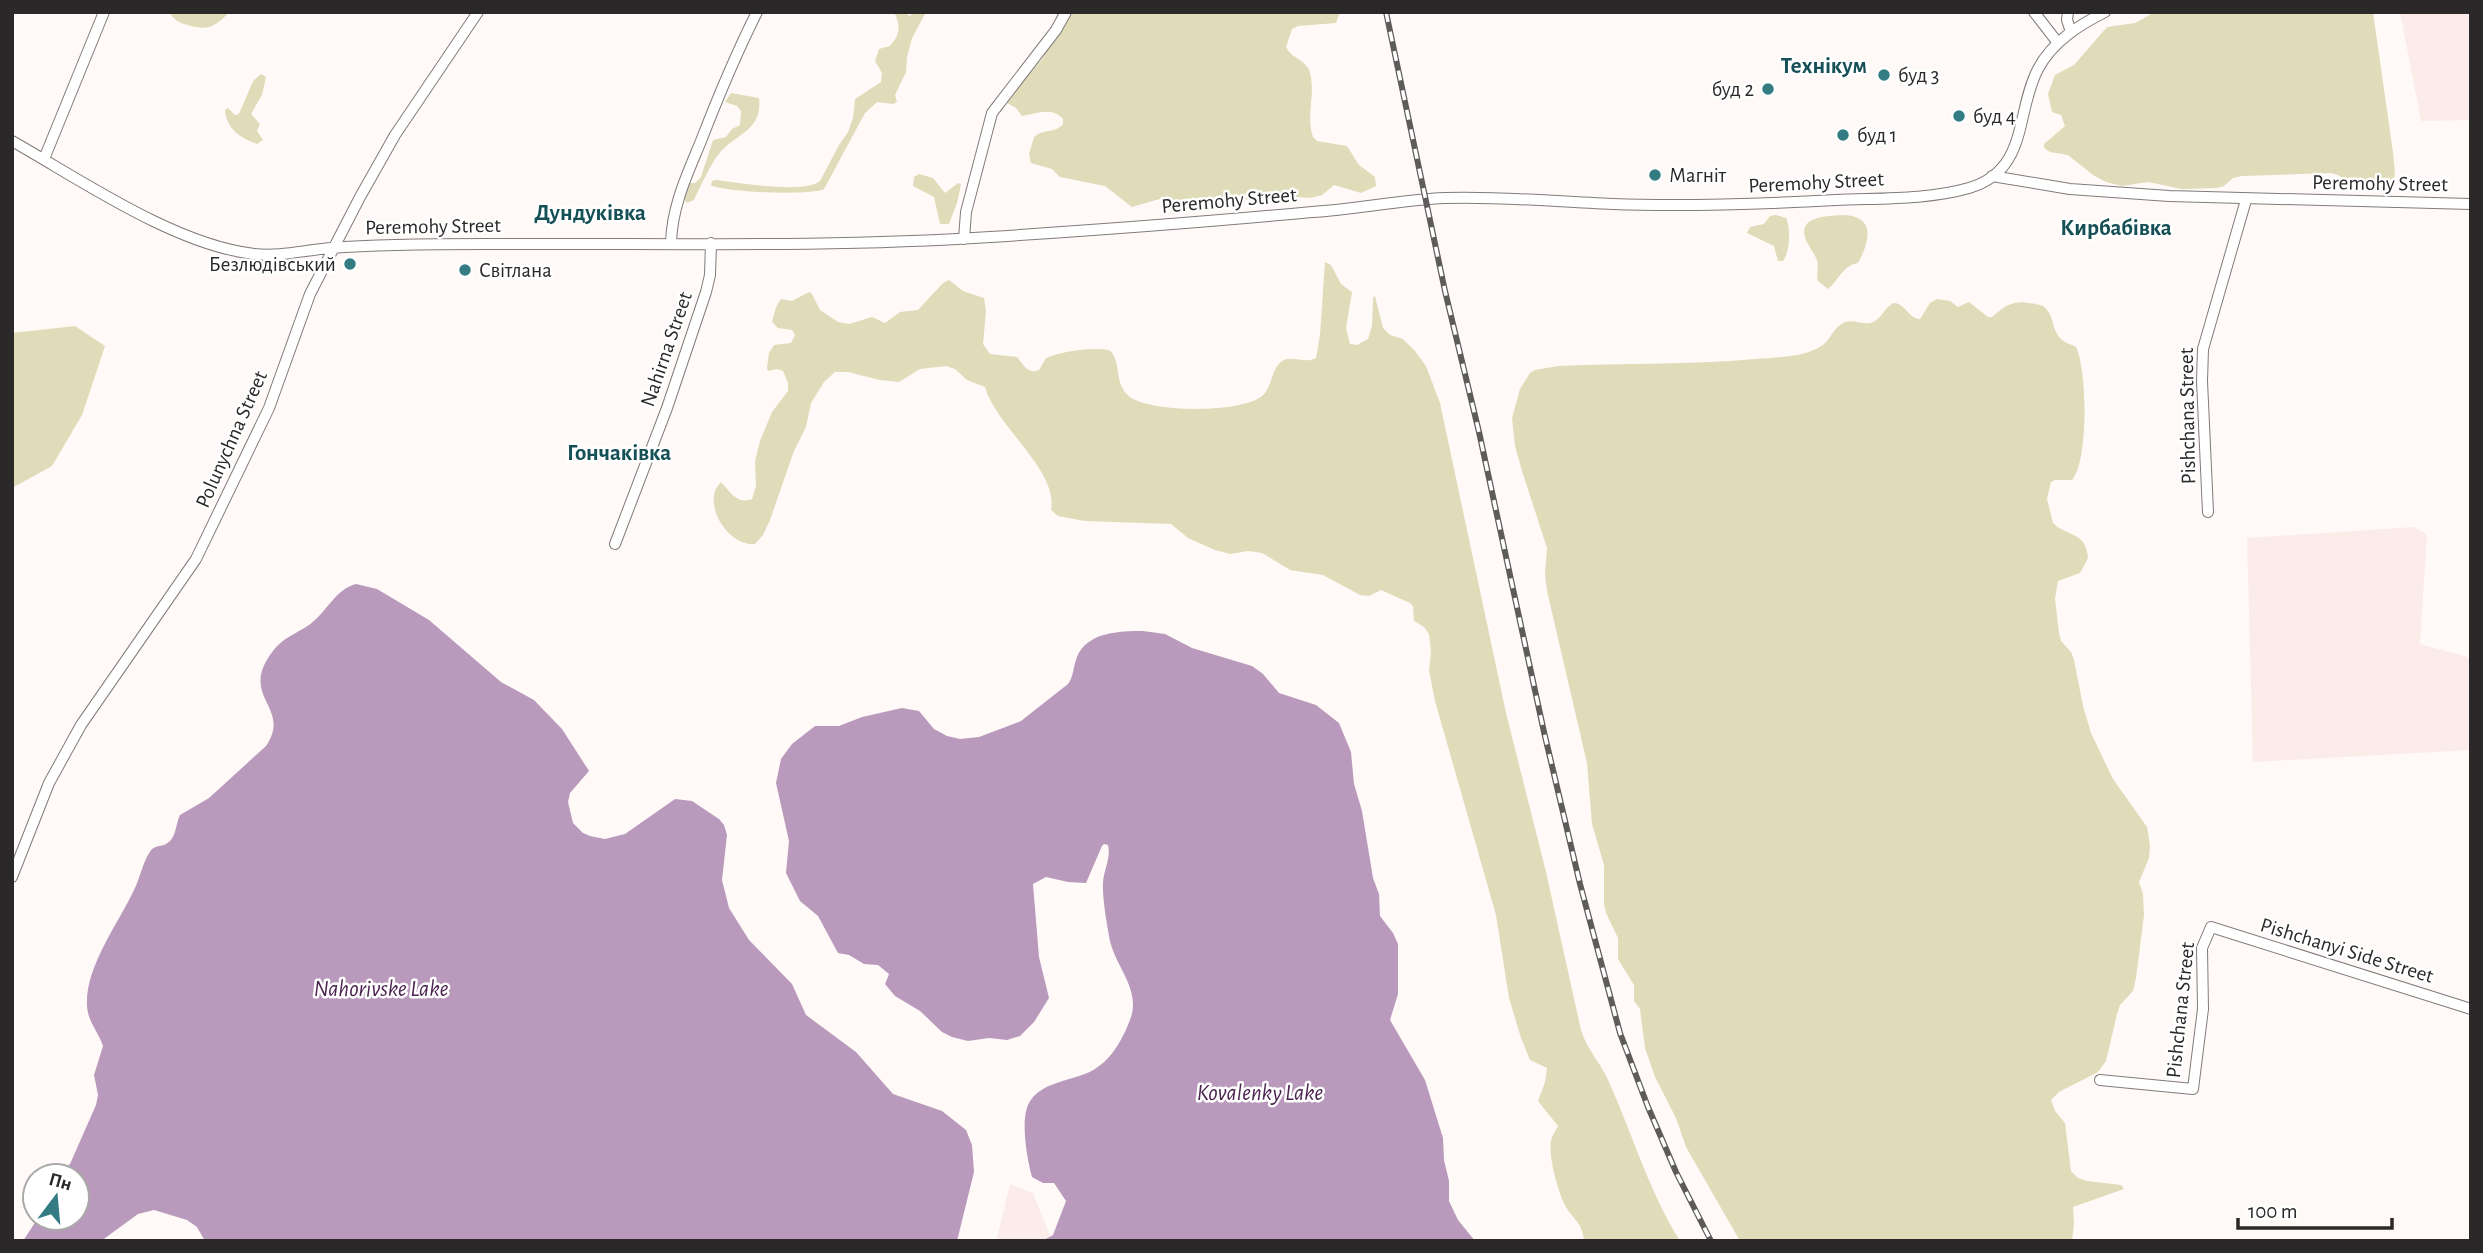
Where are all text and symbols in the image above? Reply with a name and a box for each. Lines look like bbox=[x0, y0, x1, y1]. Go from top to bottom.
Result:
district label: Технікум bbox=[1781, 55, 1867, 78]
place label: буд 3 bbox=[1898, 65, 1939, 86]
marker: буд 3 bbox=[1876, 67, 1892, 83]
place label: буд 2 bbox=[1712, 79, 1754, 100]
marker: буд 2 bbox=[1760, 81, 1776, 97]
place label: буд 4 bbox=[1973, 106, 2016, 127]
marker: буд 4 bbox=[1951, 108, 1967, 124]
place label: буд 1 bbox=[1857, 125, 1897, 146]
marker: буд 1 bbox=[1835, 127, 1851, 143]
place label: Магніт bbox=[1669, 165, 1726, 186]
marker: Магніт bbox=[1647, 167, 1663, 183]
street label: Peremohy Street bbox=[1748, 168, 1885, 197]
street label: Peremohy Street bbox=[2312, 172, 2448, 195]
street label: Peremohy Street bbox=[1161, 184, 1298, 217]
district label: Дундуківка bbox=[534, 202, 646, 225]
street label: Peremohy Street bbox=[365, 215, 501, 238]
district label: Кирбабівка bbox=[2060, 217, 2172, 240]
place label: Безлюдівський bbox=[209, 254, 336, 275]
marker: Безлюдівський bbox=[342, 256, 358, 272]
place label: Світлана bbox=[479, 260, 552, 281]
marker: Світлана bbox=[457, 262, 473, 278]
street label: Nahirna Street bbox=[637, 289, 696, 409]
street label: Pishchana Street bbox=[2176, 347, 2199, 484]
street label: Polunychna Street bbox=[192, 367, 271, 511]
district label: Гончаківка bbox=[567, 442, 671, 465]
street label: Pishchanyi Side Street bbox=[2258, 914, 2436, 987]
street label: Pishchana Street bbox=[2163, 941, 2198, 1079]
water label: Nahorivske Lake bbox=[314, 978, 449, 1001]
water label: Kovalenky Lake bbox=[1197, 1082, 1324, 1105]
north arrow bbox=[21, 1162, 91, 1232]
text: Пн bbox=[47, 1170, 74, 1194]
scale bar bbox=[2238, 1186, 2392, 1230]
text: 100 m bbox=[2248, 1201, 2298, 1222]

